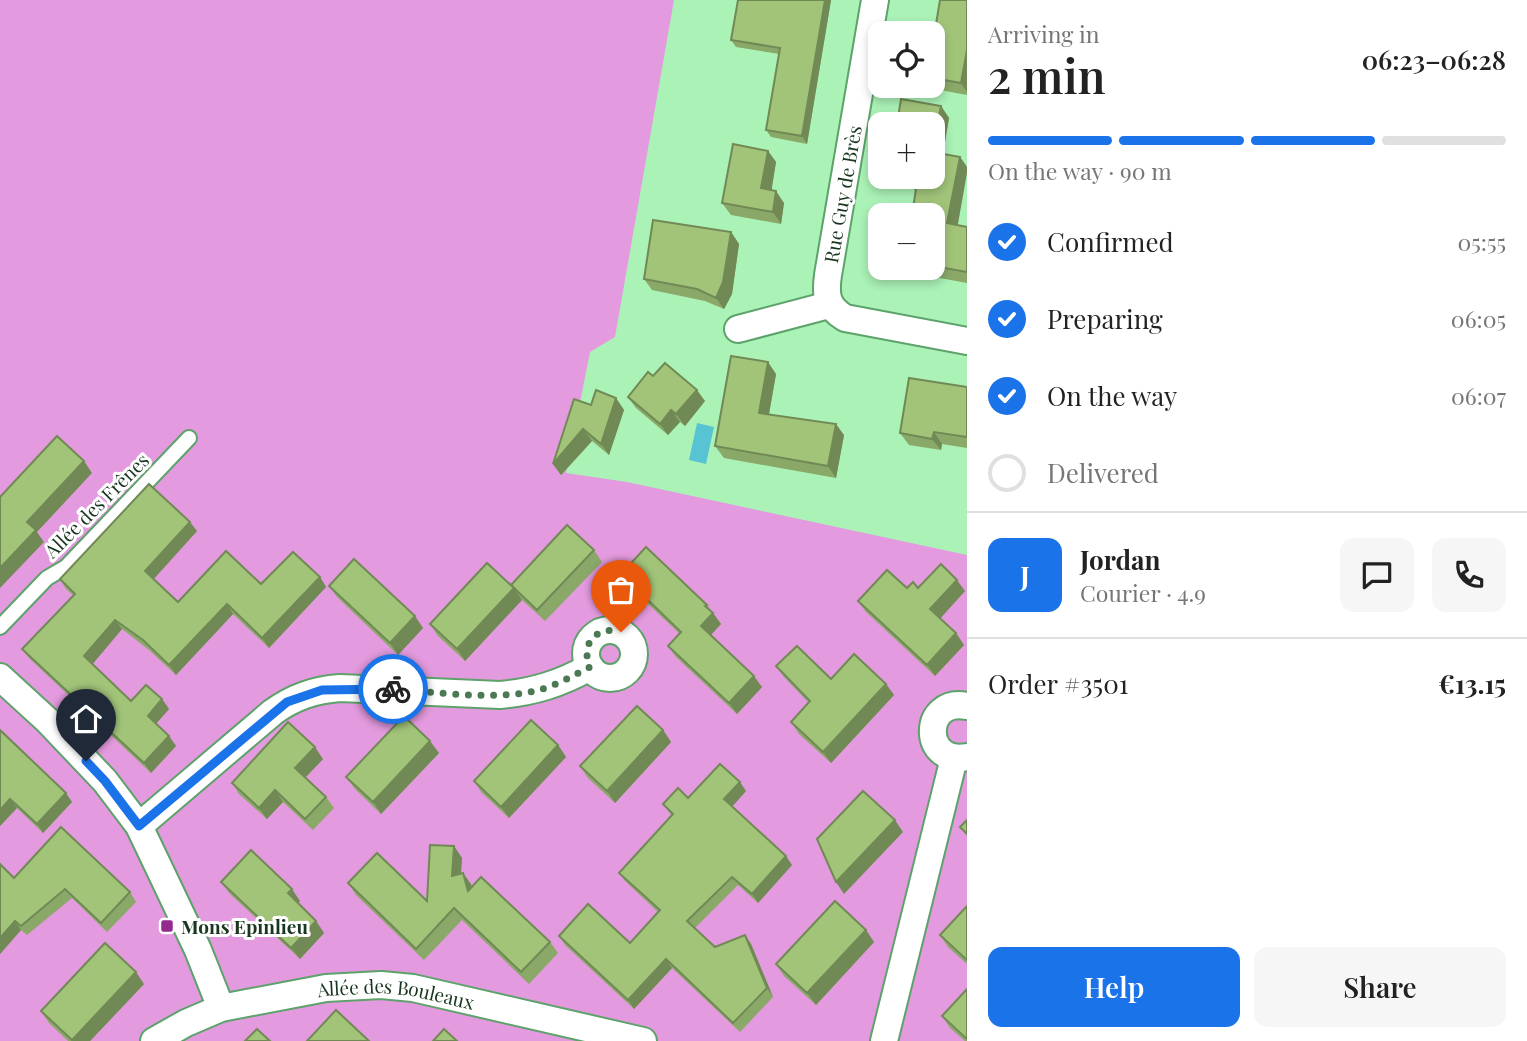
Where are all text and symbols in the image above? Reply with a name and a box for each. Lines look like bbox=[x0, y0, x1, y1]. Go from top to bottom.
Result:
text: Arriving in bbox=[988, 18, 1100, 49]
map controls bbox=[868, 21, 945, 280]
button: locate bbox=[868, 21, 945, 98]
text: 06:23–06:28 bbox=[1362, 42, 1506, 77]
text: 2 min bbox=[988, 44, 1106, 106]
button: + bbox=[868, 112, 945, 189]
street label: Rue Guy de Brès bbox=[817, 123, 867, 265]
text: On the way · 90 m bbox=[988, 155, 1172, 186]
button: − bbox=[868, 203, 945, 280]
icon: check bbox=[988, 223, 1026, 261]
text: Confirmed bbox=[1047, 224, 1174, 259]
text: 05:55 bbox=[1457, 226, 1506, 257]
icon: check bbox=[988, 300, 1026, 338]
text: Preparing bbox=[1047, 301, 1163, 336]
text: 06:05 bbox=[1451, 303, 1506, 334]
icon: check bbox=[988, 377, 1026, 415]
text: On the way bbox=[1047, 378, 1177, 413]
text: 06:07 bbox=[1451, 380, 1506, 411]
street label: Allée des Frênes bbox=[37, 447, 154, 564]
text: Delivered bbox=[1047, 455, 1159, 490]
button: chat bbox=[1340, 538, 1414, 612]
button: phone bbox=[1432, 538, 1506, 612]
text: Jordan bbox=[1080, 542, 1160, 577]
text: J bbox=[1020, 558, 1030, 593]
pin bbox=[591, 560, 651, 632]
icon: bag bbox=[602, 571, 640, 609]
text: Courier · 4.9 bbox=[1080, 577, 1206, 608]
courier bbox=[358, 654, 428, 724]
text: Order #3501 bbox=[988, 666, 1128, 701]
text: €13.15 bbox=[1438, 666, 1506, 701]
icon: bike bbox=[374, 670, 412, 708]
pin bbox=[56, 689, 116, 761]
icon: home bbox=[67, 700, 105, 738]
place label: Mons Epinlieu bbox=[181, 913, 308, 939]
marker: Mons Epinlieu bbox=[159, 918, 175, 934]
button: Help bbox=[988, 947, 1240, 1027]
button: Share bbox=[1254, 947, 1506, 1027]
street label: Allée des Bouleaux bbox=[313, 972, 477, 1015]

